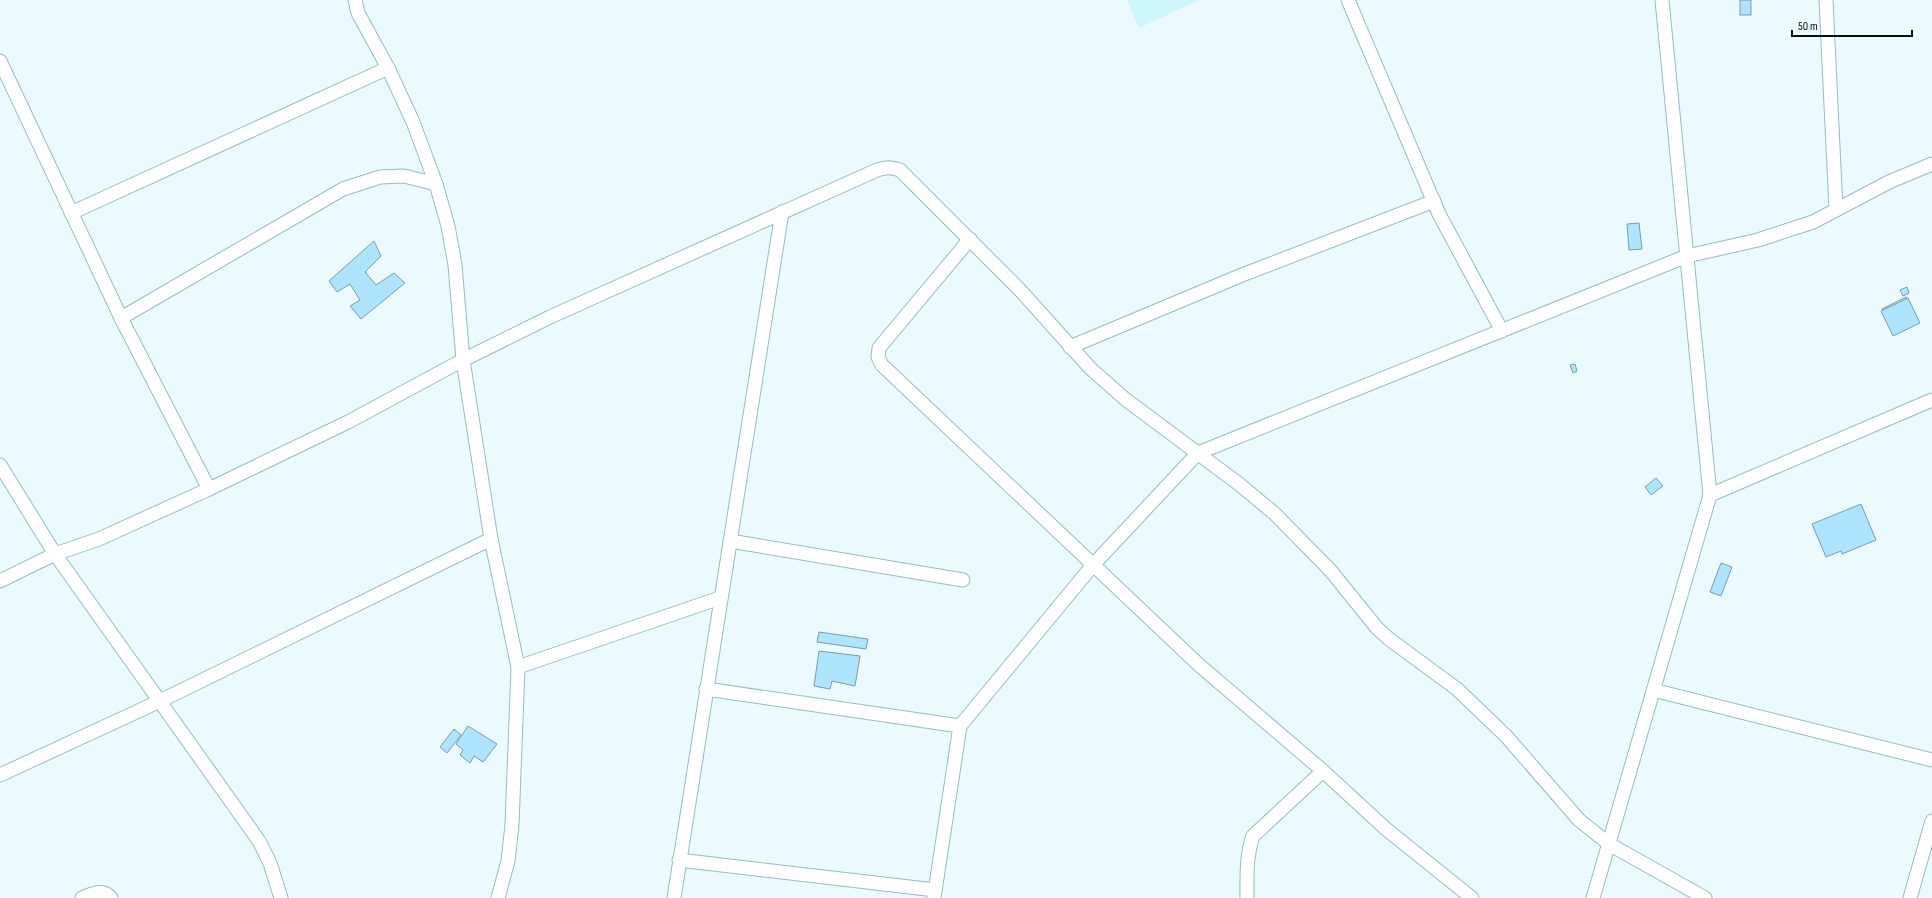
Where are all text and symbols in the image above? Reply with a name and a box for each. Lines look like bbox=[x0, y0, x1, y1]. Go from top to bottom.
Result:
scale bar bbox=[1792, 12, 1912, 38]
text: 50 m bbox=[1798, 19, 1818, 34]

